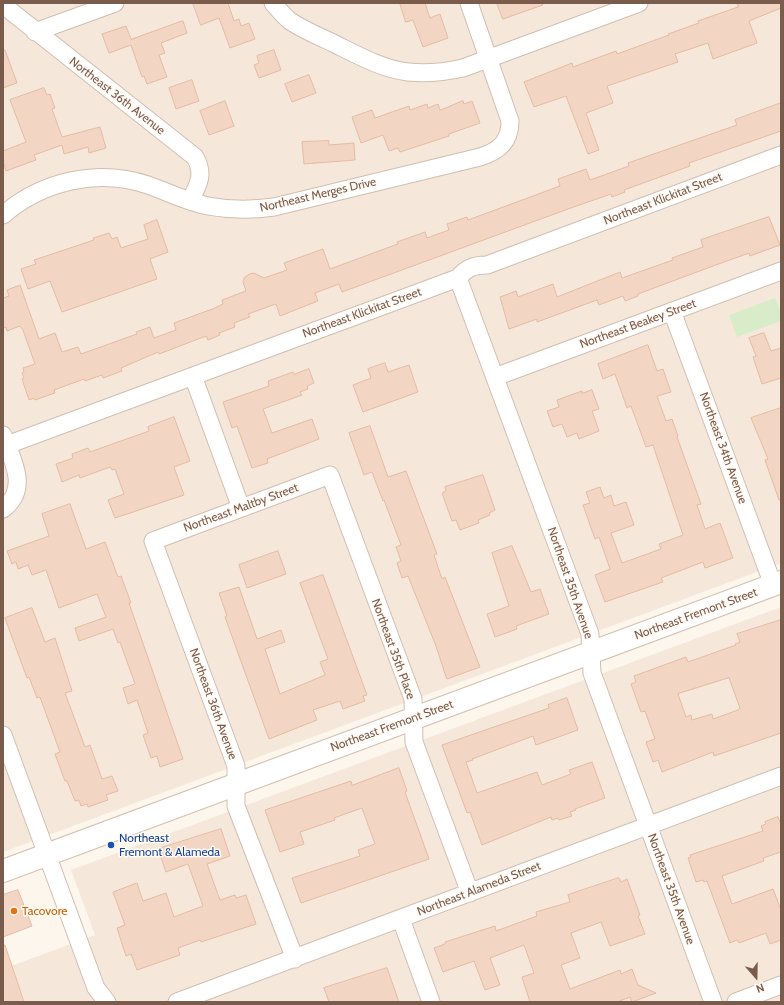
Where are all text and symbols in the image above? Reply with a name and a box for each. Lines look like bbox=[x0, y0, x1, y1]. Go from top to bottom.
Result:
street label: Northeast 36th Avenue bbox=[66, 54, 168, 138]
street label: Northeast Klickitat Street bbox=[602, 170, 724, 228]
street label: Northeast Merges Drive bbox=[258, 175, 378, 215]
street label: Northeast Klickitat Street bbox=[301, 285, 423, 341]
street label: Northeast Beakey Street bbox=[578, 296, 698, 352]
street label: Northeast 34th Avenue bbox=[696, 390, 750, 506]
street label: Northeast Maltby Street bbox=[182, 481, 300, 535]
street label: Northeast 35th Avenue bbox=[544, 525, 596, 641]
street label: Northeast Fremont Street bbox=[633, 585, 759, 643]
street label: Northeast 35th Place bbox=[368, 597, 418, 701]
street label: Northeast 36th Avenue bbox=[186, 646, 240, 762]
street label: Northeast Fremont Street bbox=[329, 697, 455, 755]
place label: Northeast Fremont & Alameda bbox=[119, 831, 220, 859]
street label: Northeast 35th Avenue bbox=[644, 832, 698, 946]
marker: Northeast Fremont & Alameda bbox=[106, 840, 116, 850]
street label: Northeast Alameda Street bbox=[415, 859, 543, 919]
place label: Tacovore bbox=[22, 904, 67, 918]
marker: Tacovore bbox=[9, 906, 19, 916]
north arrow bbox=[736, 957, 776, 997]
text: N bbox=[754, 980, 766, 996]

